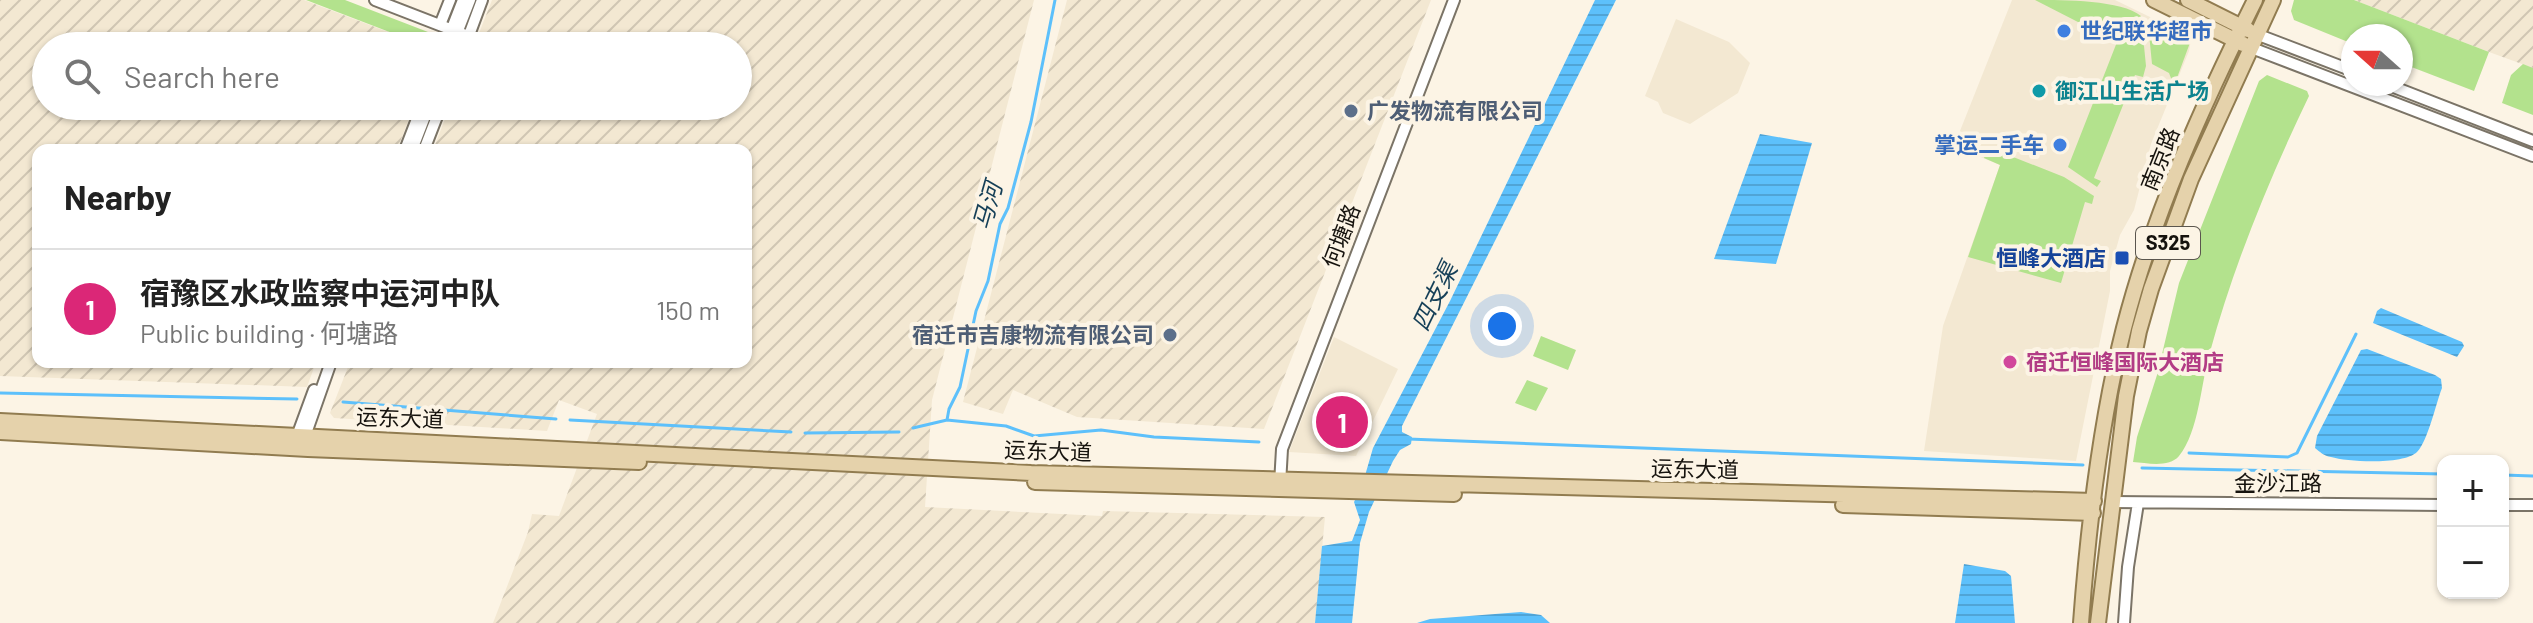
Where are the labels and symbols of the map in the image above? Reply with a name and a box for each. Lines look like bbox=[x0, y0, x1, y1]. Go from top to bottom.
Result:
place label: 世纪联华超市 bbox=[2080, 17, 2212, 43]
marker: 世纪联华超市 bbox=[2055, 22, 2073, 40]
north arrow bbox=[2341, 24, 2413, 96]
place label: 御江山生活广场 bbox=[2055, 77, 2209, 103]
marker: 御江山生活广场 bbox=[2030, 82, 2048, 100]
place label: 广发物流有限公司 bbox=[1367, 97, 1543, 123]
marker: 广发物流有限公司 bbox=[1342, 102, 1360, 120]
street label: 南京路 bbox=[2135, 123, 2183, 194]
place label: 掌运二手车 bbox=[1934, 131, 2044, 157]
marker: 掌运二手车 bbox=[2051, 136, 2069, 154]
water label: 马河 bbox=[966, 175, 1008, 233]
street label: 何塘路 bbox=[1316, 200, 1364, 271]
road number: S325 bbox=[2136, 227, 2200, 259]
place label: 恒峰大酒店 bbox=[1996, 244, 2106, 270]
marker: 恒峰大酒店 bbox=[2113, 249, 2131, 267]
water label: 四支渠 bbox=[1405, 255, 1464, 335]
your location bbox=[1482, 306, 1522, 346]
place label: 宿迁市吉康物流有限公司 bbox=[912, 321, 1154, 347]
marker: 宿迁市吉康物流有限公司 bbox=[1161, 326, 1179, 344]
place label: 宿迁恒峰国际大酒店 bbox=[2026, 348, 2224, 374]
marker: 宿迁恒峰国际大酒店 bbox=[2001, 353, 2019, 371]
pin: 1 bbox=[1316, 392, 1368, 452]
street label: 运东大道 bbox=[356, 402, 444, 432]
street label: 运东大道 bbox=[1004, 435, 1092, 465]
street label: 运东大道 bbox=[1651, 454, 1739, 482]
street label: 金沙江路 bbox=[2234, 469, 2322, 495]

